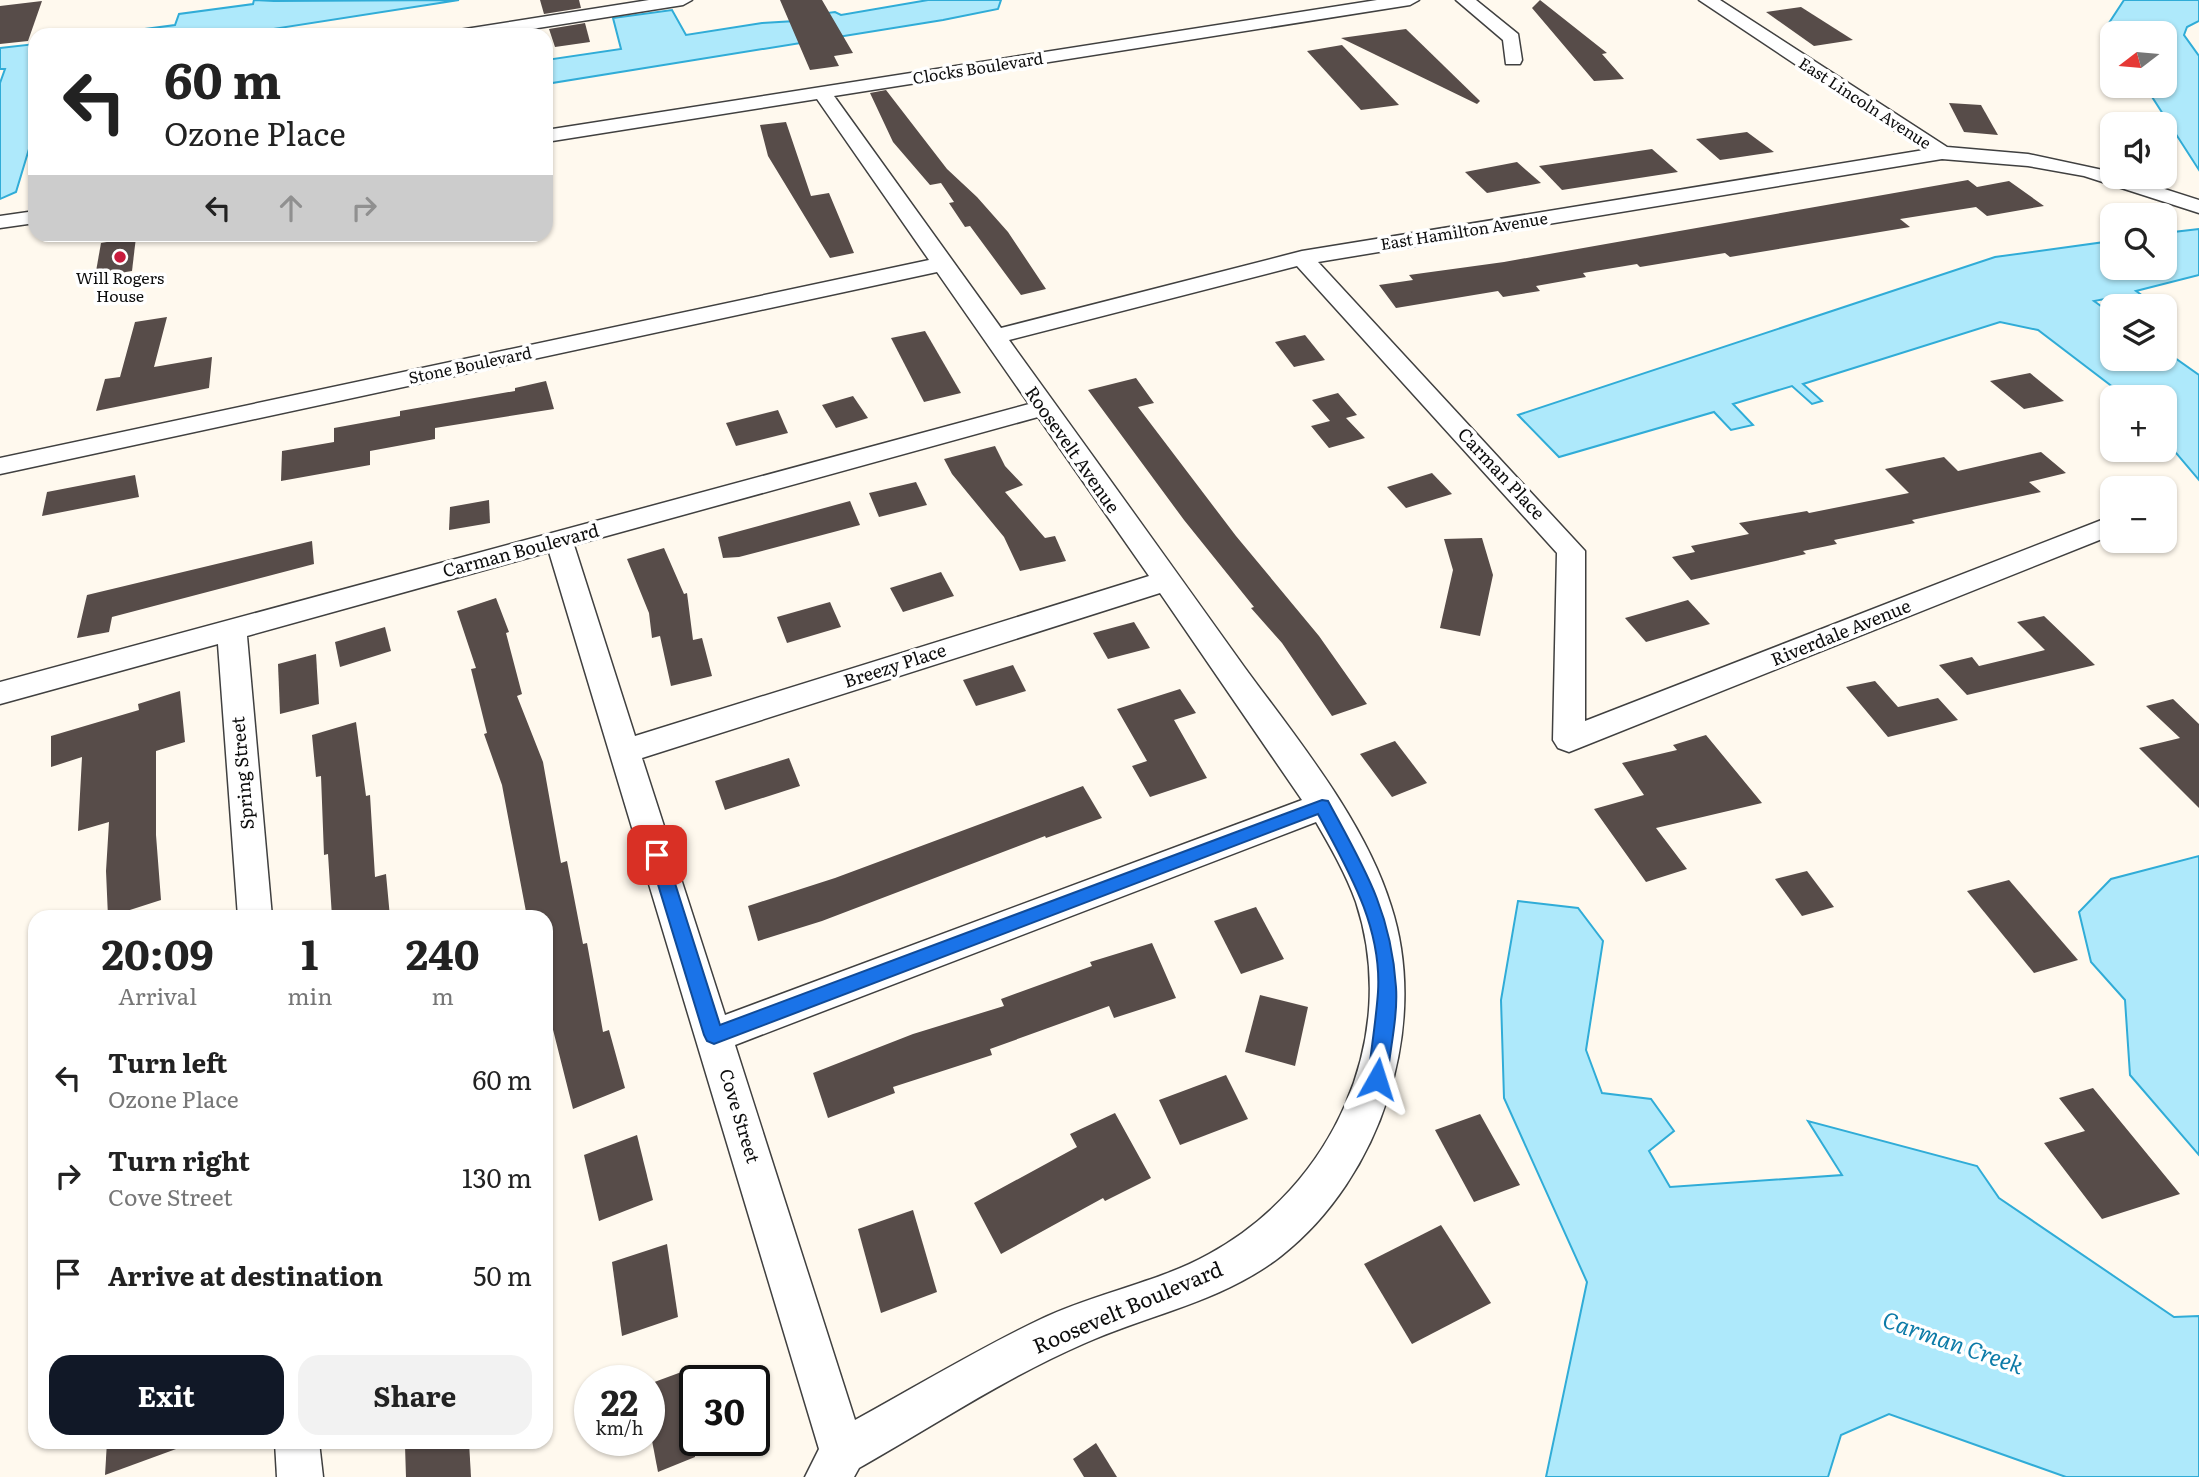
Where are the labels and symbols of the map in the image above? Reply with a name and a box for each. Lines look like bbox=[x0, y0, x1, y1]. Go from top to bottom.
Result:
north arrow bbox=[2100, 21, 2177, 98]
street label: Clocks Boulevard bbox=[911, 45, 1045, 89]
street label: East Lincoln Avenue bbox=[1795, 50, 1937, 154]
street label: East Hamilton Avenue bbox=[1379, 205, 1549, 255]
marker: Will Rogers House bbox=[112, 249, 128, 265]
place label: Will Rogers House bbox=[76, 265, 164, 307]
street label: Stone Boulevard bbox=[406, 339, 534, 389]
street label: Roosevelt Avenue bbox=[1019, 380, 1127, 518]
street label: Carman Place bbox=[1452, 421, 1552, 525]
street label: Carman Boulevard bbox=[439, 516, 602, 583]
street label: Riverdale Avenue bbox=[1766, 591, 1915, 672]
street label: Breezy Place bbox=[840, 635, 949, 694]
street label: Spring Street bbox=[223, 715, 260, 831]
pin bbox=[627, 825, 687, 885]
position arrow bbox=[1340, 1042, 1414, 1116]
street label: Cove Street bbox=[713, 1065, 768, 1167]
street label: Roosevelt Boulevard bbox=[1027, 1252, 1227, 1360]
water label: Carman Creek bbox=[1879, 1301, 2029, 1381]
speed limit sign: 30 bbox=[679, 1365, 770, 1456]

